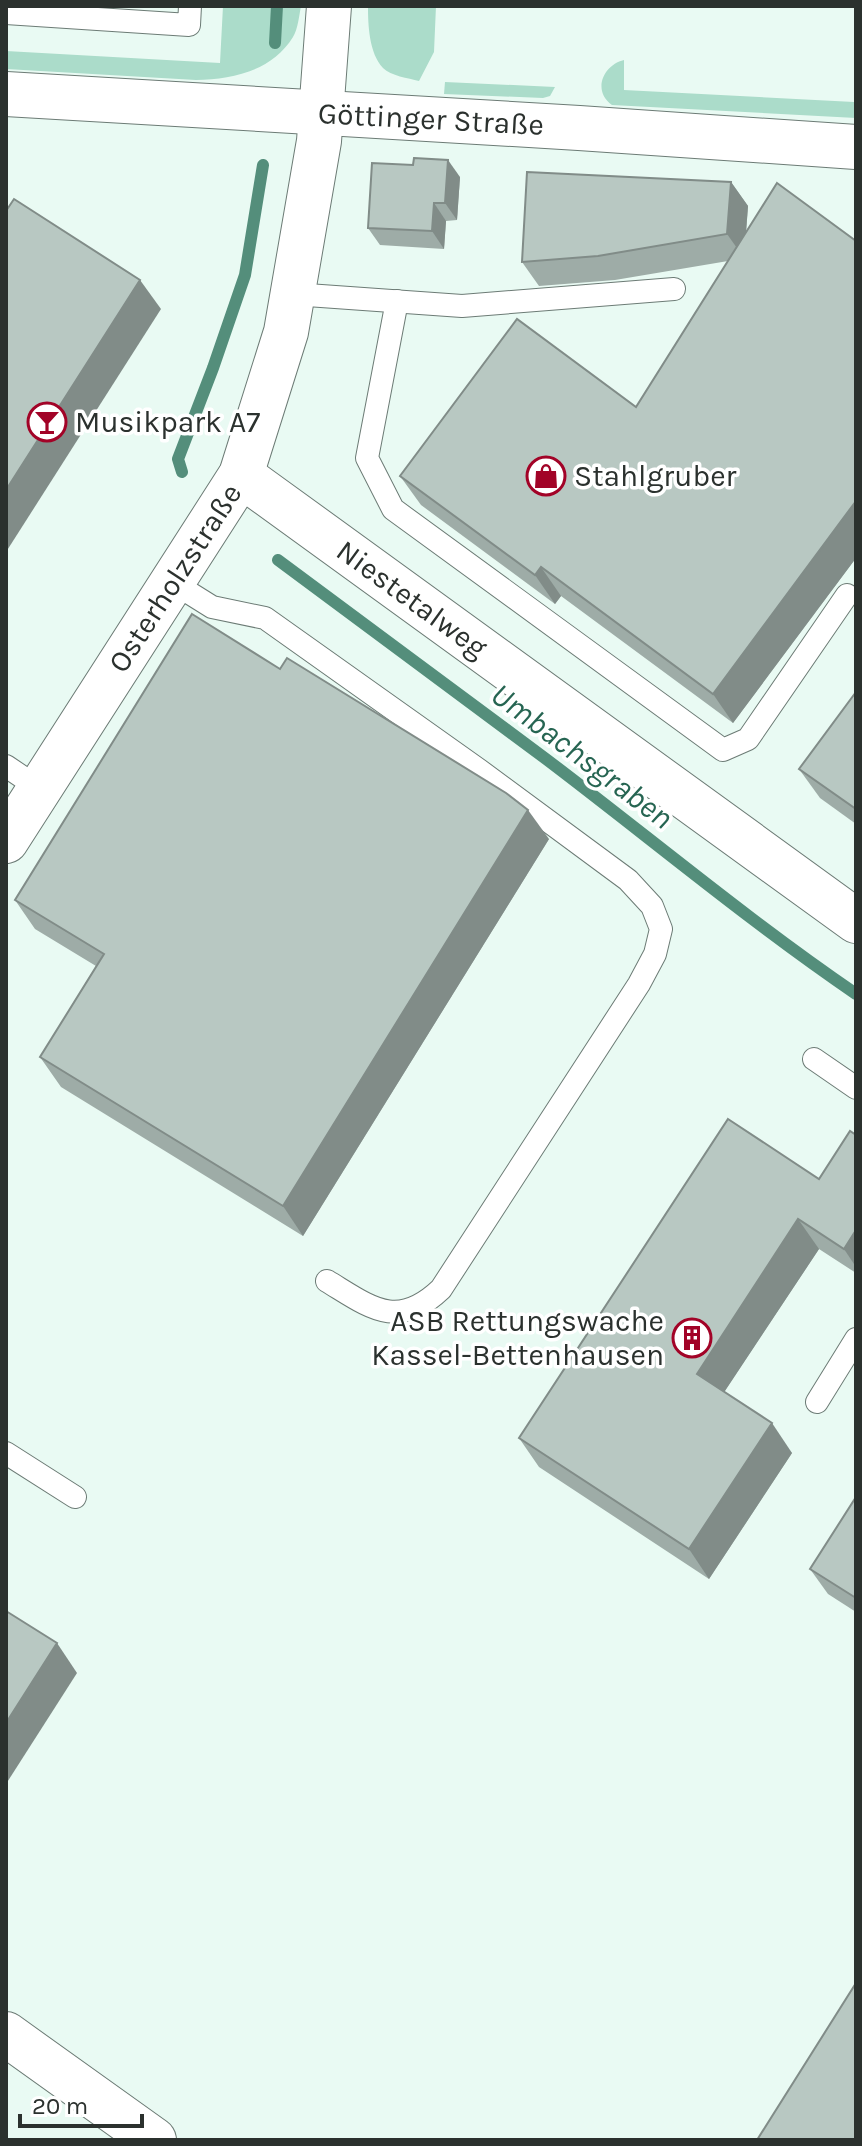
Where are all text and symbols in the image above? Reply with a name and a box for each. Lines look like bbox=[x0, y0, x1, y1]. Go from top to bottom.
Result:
street label: Göttinger Straße bbox=[317, 95, 545, 143]
bar icon: Musikpark A7 bbox=[26, 401, 68, 443]
place label: Musikpark A7 bbox=[75, 404, 260, 440]
shop icon: Stahlgruber bbox=[525, 455, 567, 497]
place label: Stahlgruber bbox=[574, 458, 737, 494]
street label: Osterholzstraße bbox=[101, 477, 249, 679]
street label: Niestetalweg bbox=[330, 532, 494, 666]
water label: Umbachsgraben bbox=[484, 675, 680, 837]
place label: ASB Rettungswache Kassel-Bettenhausen bbox=[371, 1303, 664, 1373]
building icon: ASB Rettungswache Kassel-Bettenhausen bbox=[671, 1317, 713, 1359]
scale bar bbox=[20, 2078, 142, 2128]
text: 20 m bbox=[32, 2092, 88, 2120]

